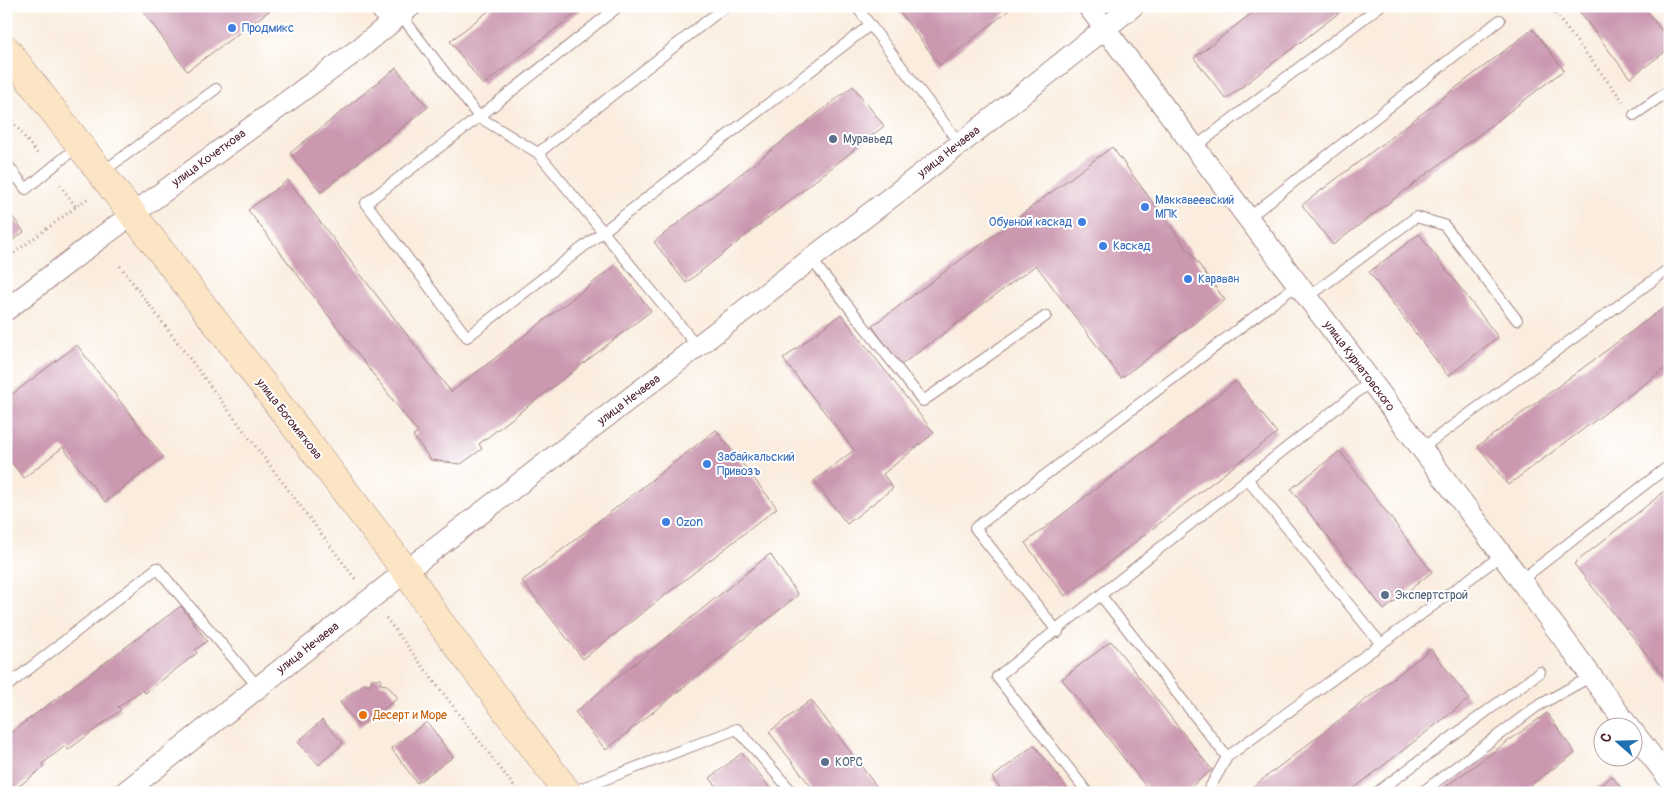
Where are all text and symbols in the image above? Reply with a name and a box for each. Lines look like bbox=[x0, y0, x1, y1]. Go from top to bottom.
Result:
place label: Продмикс bbox=[242, 21, 294, 36]
marker: Продмикс bbox=[226, 22, 238, 34]
street label: улица Нечаева bbox=[914, 123, 984, 182]
street label: улица Кочеткова bbox=[168, 126, 249, 190]
place label: Муравьед bbox=[843, 132, 893, 147]
marker: Муравьед bbox=[827, 133, 839, 145]
place label: Маккавеевский МПК bbox=[1155, 193, 1234, 222]
marker: Маккавеевский МПК bbox=[1139, 201, 1151, 213]
place label: Обувной каскад bbox=[989, 215, 1073, 230]
marker: Обувной каскад bbox=[1076, 216, 1088, 228]
place label: Каскад bbox=[1113, 239, 1151, 254]
marker: Каскад bbox=[1097, 240, 1109, 252]
place label: Караван bbox=[1198, 272, 1239, 287]
marker: Караван bbox=[1182, 273, 1194, 285]
street label: улица Курнатовского bbox=[1319, 317, 1398, 415]
street label: улица Нечаева bbox=[594, 371, 664, 429]
street label: улица Богомягкова bbox=[252, 375, 325, 463]
place label: Забайкальский Привозъ bbox=[717, 450, 795, 479]
marker: Забайкальский Привозъ bbox=[701, 458, 713, 470]
place label: Ozon bbox=[676, 515, 703, 530]
marker: Ozon bbox=[660, 516, 672, 528]
place label: Экспертстрой bbox=[1395, 588, 1468, 603]
marker: Экспертстрой bbox=[1379, 589, 1391, 601]
street label: улица Нечаева bbox=[273, 619, 343, 678]
place label: Десерт и Море bbox=[372, 708, 447, 723]
marker: Десерт и Море bbox=[357, 709, 369, 721]
north arrow bbox=[1594, 716, 1644, 766]
text: С bbox=[1597, 730, 1616, 745]
place label: КОРС bbox=[835, 755, 863, 770]
marker: КОРС bbox=[819, 756, 831, 768]

